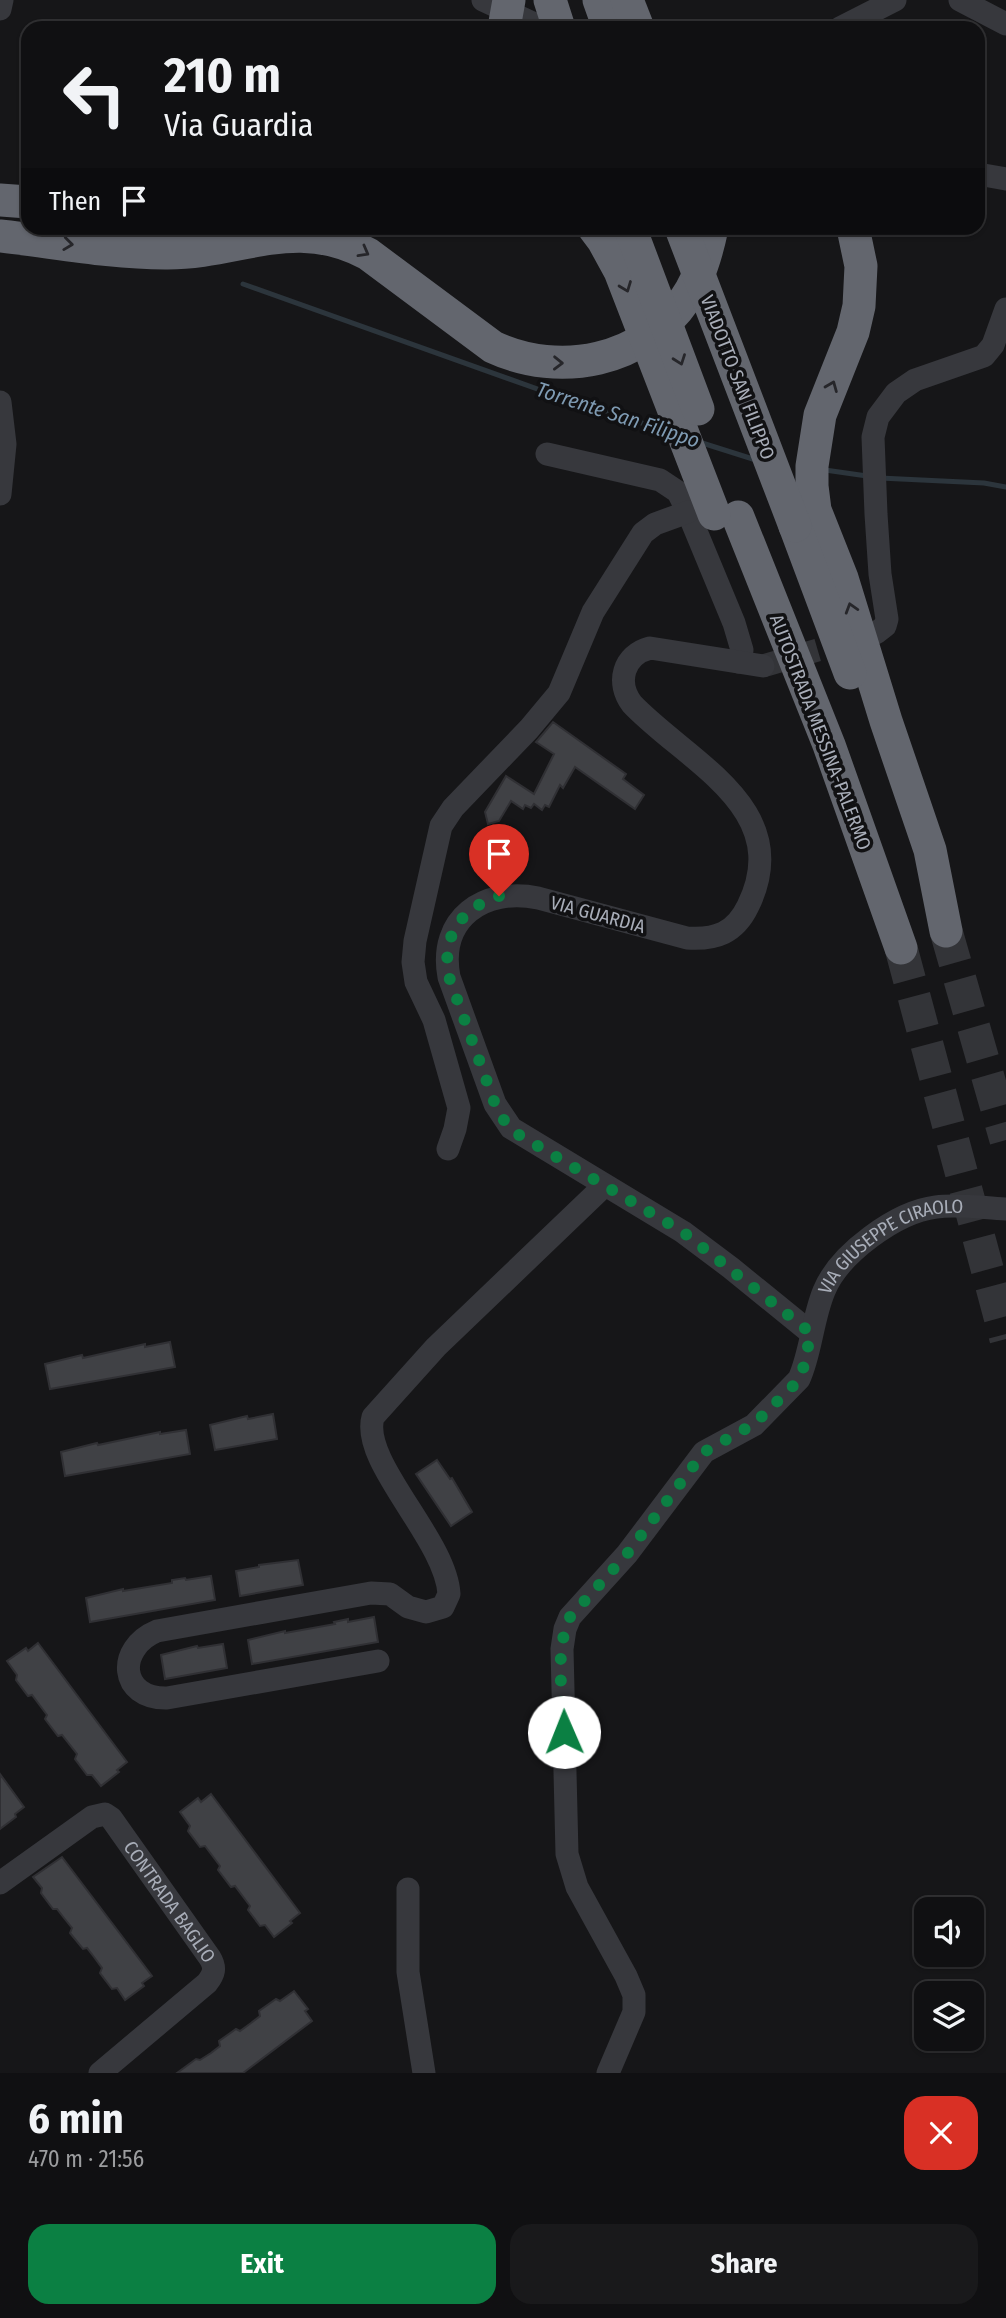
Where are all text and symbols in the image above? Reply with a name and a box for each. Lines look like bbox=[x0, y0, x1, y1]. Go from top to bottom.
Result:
text: 210 m bbox=[164, 46, 281, 105]
icon: left bbox=[49, 49, 140, 140]
text: Via Guardia bbox=[164, 106, 313, 144]
icon: arrive bbox=[115, 182, 153, 220]
text: Then bbox=[49, 186, 101, 217]
one-way arrow bbox=[62, 236, 74, 251]
one-way arrow bbox=[356, 244, 369, 257]
one-way arrow bbox=[618, 281, 632, 293]
street label: VIADOTTO SAN FILIPPO bbox=[696, 292, 779, 463]
one-way arrow bbox=[671, 354, 685, 366]
one-way arrow bbox=[552, 355, 563, 370]
water label: Torrente San Filippo bbox=[533, 376, 703, 454]
one-way arrow bbox=[823, 380, 837, 392]
one-way arrow bbox=[845, 602, 860, 614]
street label: AUTOSTRADA MESSINA-PALERMO bbox=[765, 611, 876, 853]
pin bbox=[469, 824, 529, 896]
icon: arrive bbox=[480, 835, 518, 873]
street label: VIA GUARDIA bbox=[548, 891, 648, 938]
street label: VIA GIUSEPPE CIRAOLO bbox=[813, 1195, 963, 1298]
position arrow bbox=[527, 1695, 601, 1769]
street label: CONTRADA BAGLIO bbox=[119, 1836, 220, 1967]
map controls bbox=[914, 1897, 984, 2051]
button: sound bbox=[914, 1897, 984, 1967]
button: layers bbox=[914, 1981, 984, 2051]
text: 6 min bbox=[28, 2094, 124, 2144]
button: close bbox=[904, 2096, 978, 2170]
text: 470 m · 21:56 bbox=[28, 2145, 144, 2173]
button: Exit bbox=[28, 2224, 496, 2304]
button: Share bbox=[510, 2224, 978, 2304]

